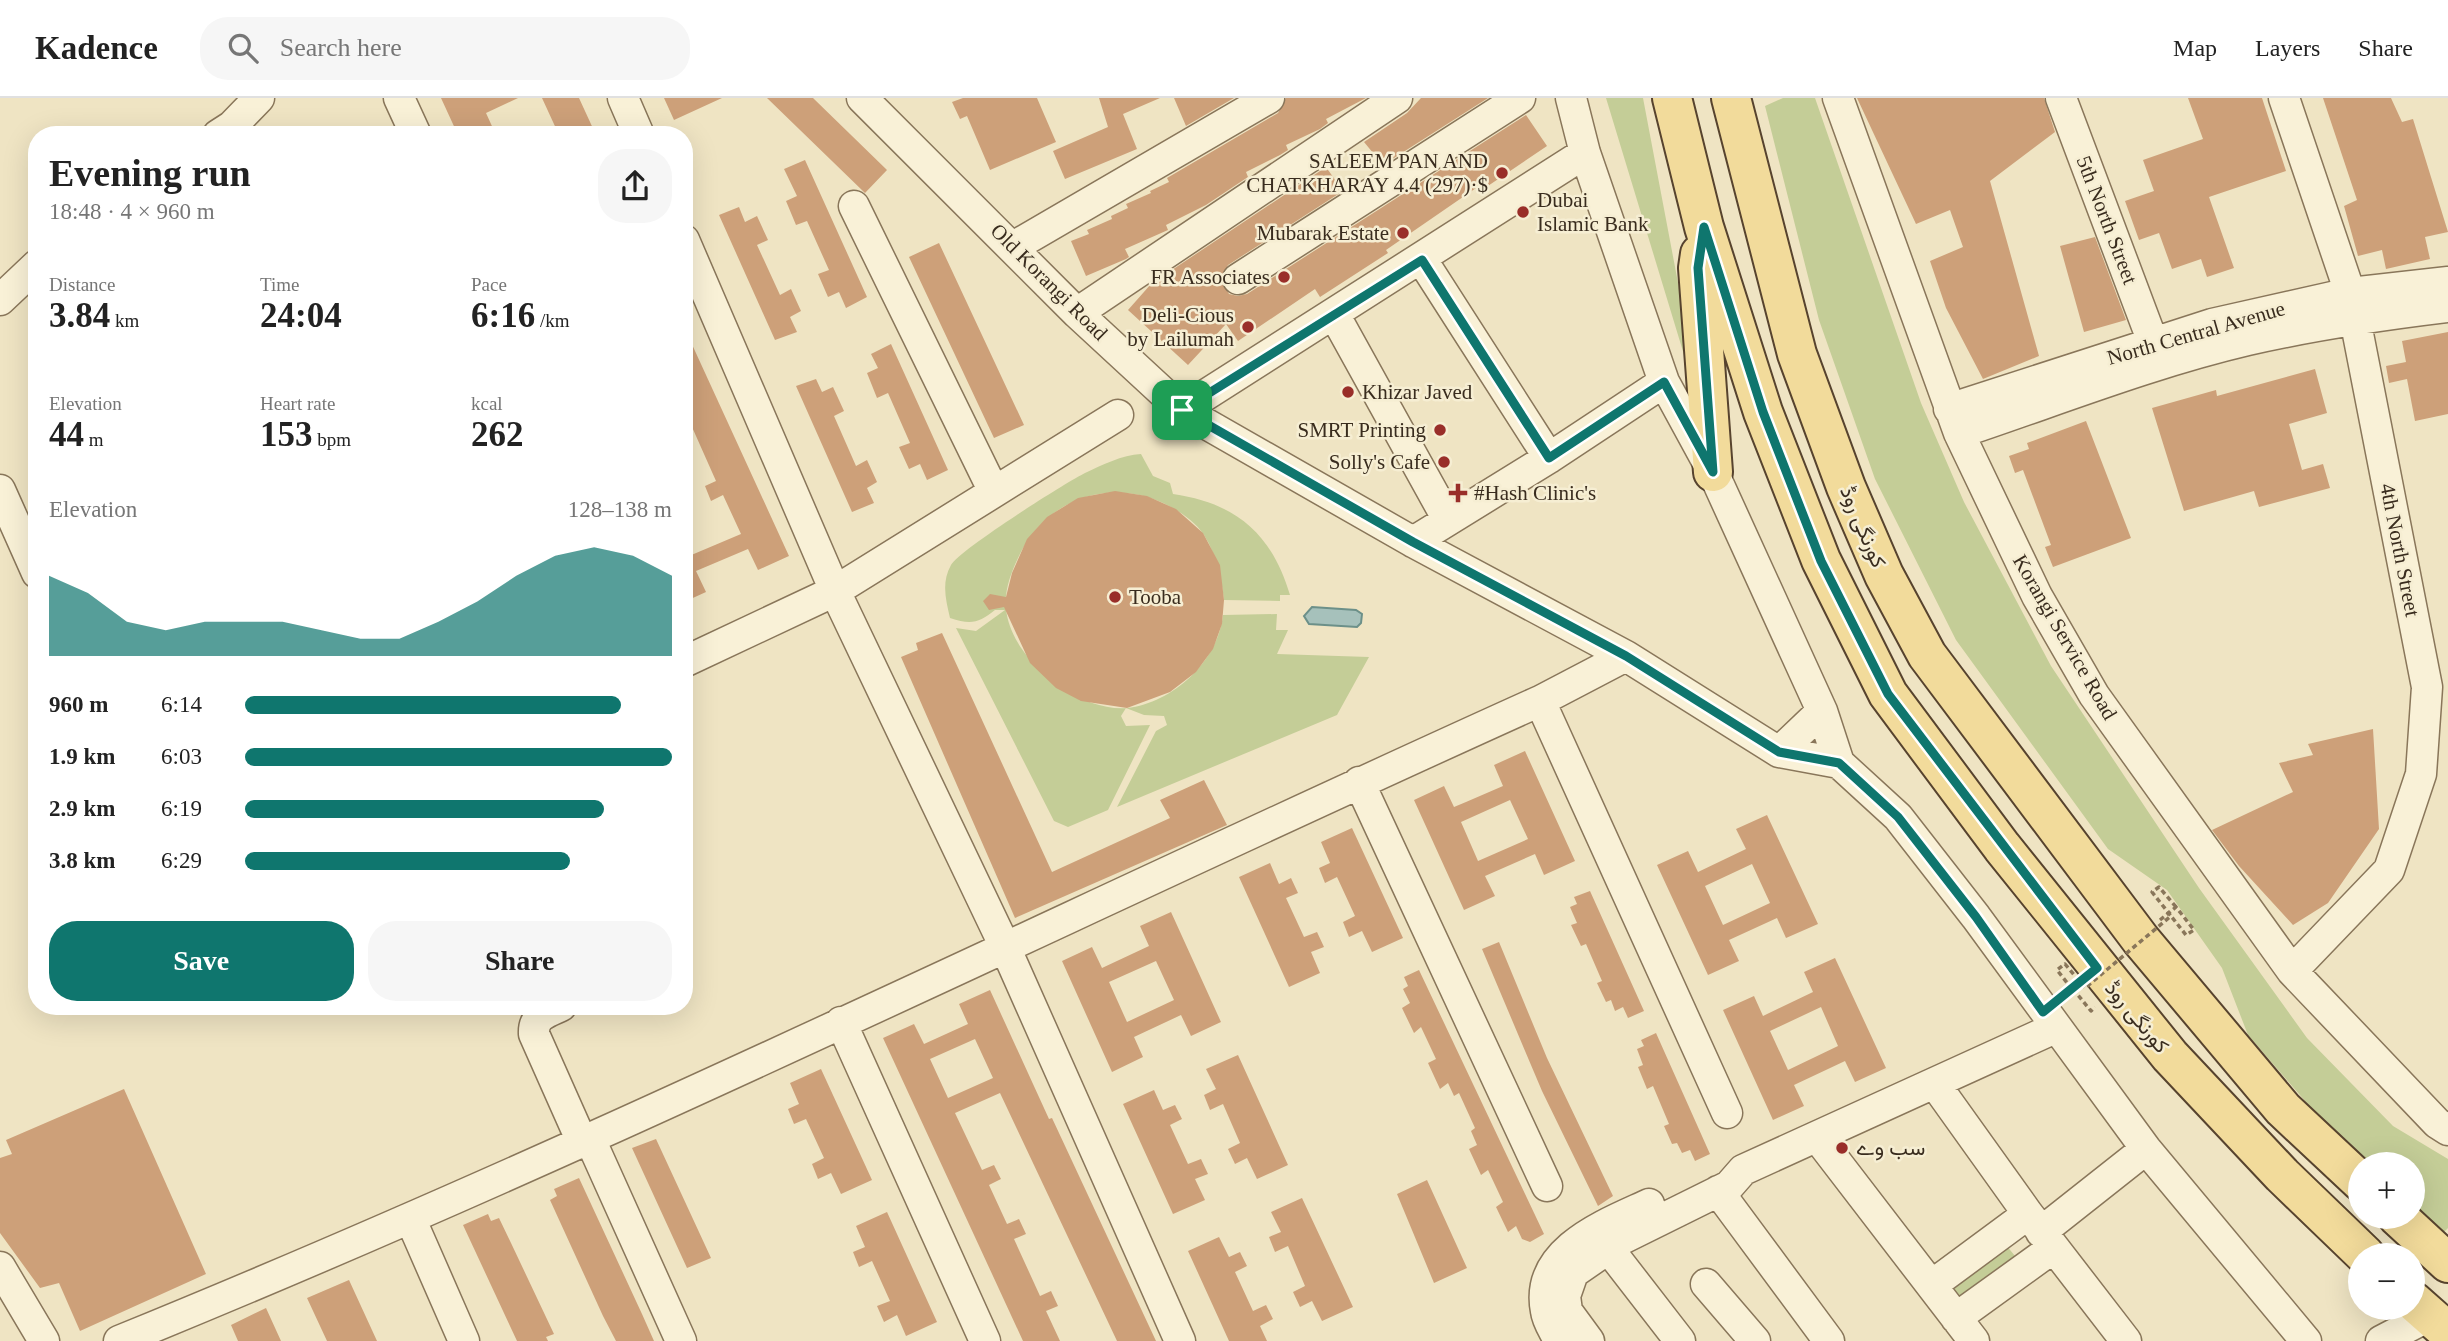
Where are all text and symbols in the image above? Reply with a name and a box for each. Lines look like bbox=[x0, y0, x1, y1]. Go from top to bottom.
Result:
search box bbox=[200, 17, 690, 80]
icon: search bbox=[224, 29, 262, 67]
text: Kadence bbox=[35, 30, 158, 66]
text: Search here bbox=[280, 33, 402, 62]
text: Map bbox=[2173, 35, 2217, 61]
text: Layers bbox=[2255, 35, 2320, 61]
text: Share bbox=[2358, 35, 2413, 61]
button: share bbox=[598, 149, 672, 223]
place label: SALEEM PAN AND CHATKHARAY 4.4 (297)·$ bbox=[1246, 149, 1488, 197]
text: Evening run bbox=[49, 152, 251, 194]
street label: 5th North Street bbox=[2072, 153, 2143, 288]
marker: SALEEM PAN AND CHATKHARAY 4.4 (297)·$ bbox=[1494, 165, 1510, 181]
place label: Dubai Islamic Bank bbox=[1537, 188, 1649, 236]
text: 18:48 · 4 × 960 m bbox=[49, 199, 215, 224]
marker: Dubai Islamic Bank bbox=[1515, 204, 1531, 220]
street label: Old Korangi Road bbox=[986, 219, 1113, 346]
place label: Mubarak Estate bbox=[1257, 221, 1389, 245]
marker: Mubarak Estate bbox=[1395, 225, 1411, 241]
place label: FR Associates bbox=[1150, 265, 1270, 289]
marker: FR Associates bbox=[1276, 269, 1292, 285]
text: Distance bbox=[49, 274, 115, 295]
text: Time bbox=[260, 274, 299, 295]
text: Pace bbox=[471, 274, 507, 295]
text: 3.84 bbox=[49, 296, 110, 335]
text: 24:04 bbox=[260, 296, 342, 335]
text: 6:16 bbox=[471, 296, 535, 335]
street label: North Central Avenue bbox=[2104, 296, 2288, 370]
place label: Deli-Cious by Lailumah bbox=[1127, 303, 1234, 351]
text: km bbox=[110, 310, 139, 331]
text: /km bbox=[535, 310, 569, 331]
marker: Deli-Cious by Lailumah bbox=[1240, 319, 1256, 335]
pin bbox=[1152, 380, 1212, 440]
place label: Khizar Javed bbox=[1362, 380, 1473, 404]
marker: Khizar Javed bbox=[1340, 384, 1356, 400]
icon: arrive bbox=[1163, 391, 1201, 429]
text: Elevation bbox=[49, 393, 122, 414]
text: Heart rate bbox=[260, 393, 335, 414]
text: kcal bbox=[471, 393, 503, 414]
text: 44 bbox=[49, 415, 84, 454]
text: 153 bbox=[260, 415, 313, 454]
text: 262 bbox=[471, 415, 524, 454]
place label: SMRT Printing bbox=[1298, 418, 1426, 442]
marker: SMRT Printing bbox=[1432, 422, 1448, 438]
text: m bbox=[84, 429, 104, 450]
text: bpm bbox=[313, 429, 351, 450]
place label: Solly's Cafe bbox=[1329, 450, 1430, 474]
marker: Solly's Cafe bbox=[1436, 454, 1452, 470]
place label: #Hash Clinic's bbox=[1474, 481, 1596, 505]
street label: 4th North Street bbox=[2375, 481, 2425, 619]
marker: #Hash Clinic's bbox=[1448, 483, 1468, 503]
street label: کورنگی روڈ bbox=[1834, 483, 1891, 572]
text: Elevation bbox=[49, 497, 137, 522]
text: 128–138 m bbox=[568, 497, 672, 522]
street label: Korangi Service Road bbox=[2008, 550, 2122, 724]
place label: Tooba bbox=[1129, 585, 1182, 609]
marker: Tooba bbox=[1107, 589, 1123, 605]
text: 960 m bbox=[49, 692, 108, 717]
text: 6:14 bbox=[161, 692, 202, 717]
text: 1.9 km bbox=[49, 744, 115, 769]
text: 6:03 bbox=[161, 744, 202, 769]
text: 2.9 km bbox=[49, 796, 115, 821]
text: 6:19 bbox=[161, 796, 202, 821]
text: 3.8 km bbox=[49, 848, 115, 873]
text: 6:29 bbox=[161, 848, 202, 873]
button: Save bbox=[49, 921, 354, 1001]
button: Share bbox=[368, 921, 672, 1001]
street label: کورنگی روڈ bbox=[2099, 976, 2174, 1058]
place label: سب وے bbox=[1856, 1136, 1925, 1161]
marker: سب وے bbox=[1834, 1140, 1850, 1156]
map controls bbox=[2348, 1152, 2425, 1320]
button: + bbox=[2348, 1152, 2425, 1229]
button: − bbox=[2348, 1243, 2425, 1320]

